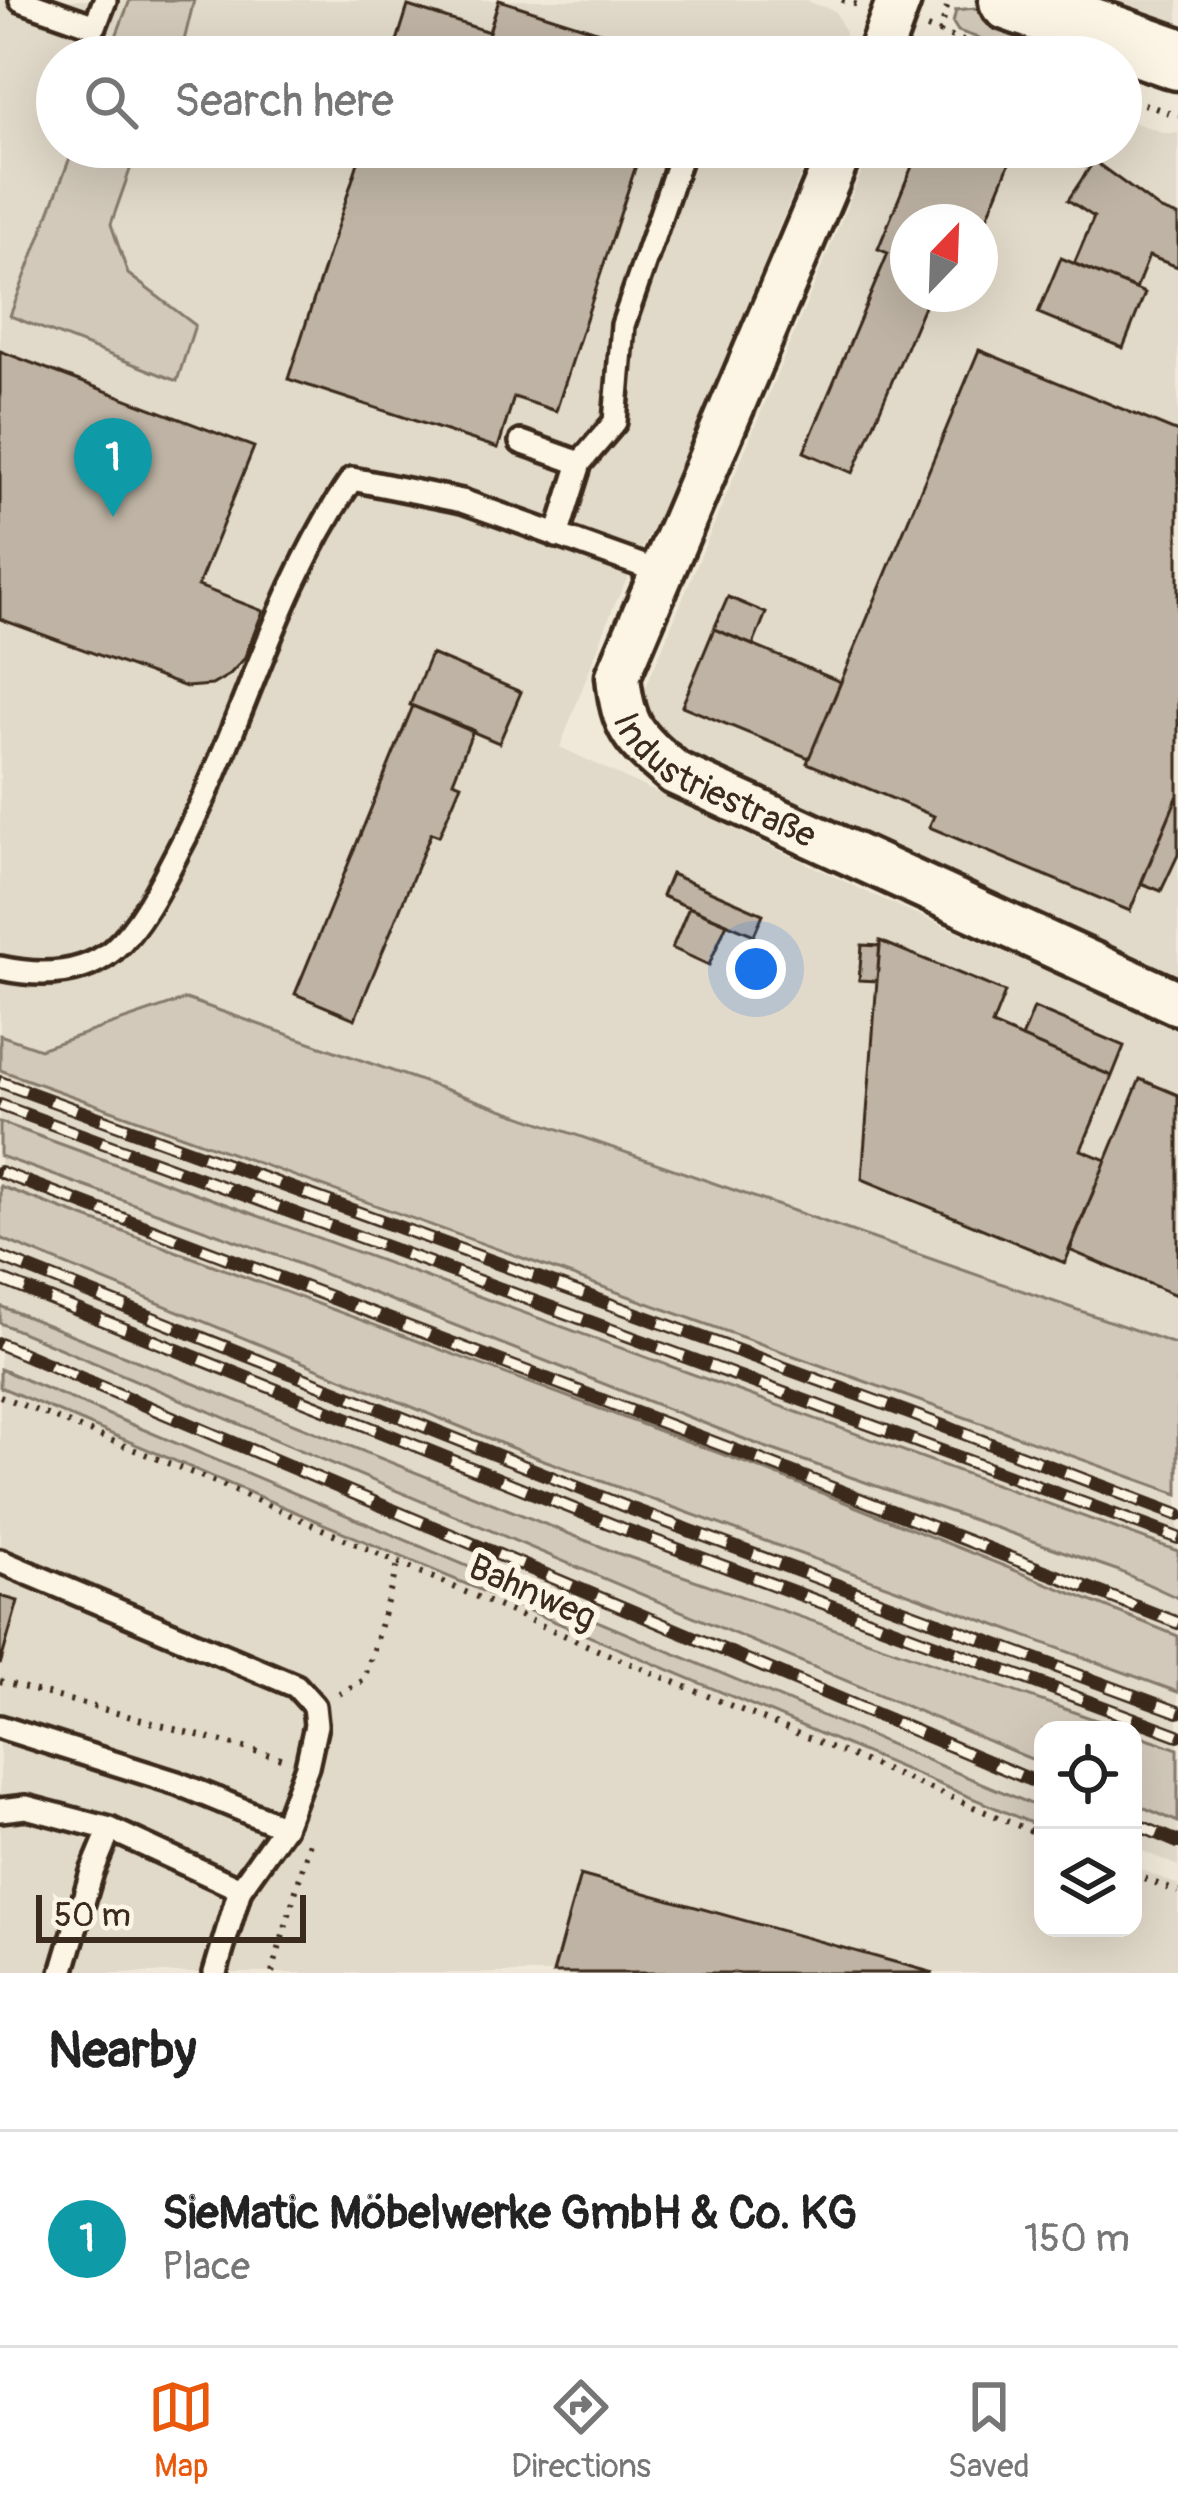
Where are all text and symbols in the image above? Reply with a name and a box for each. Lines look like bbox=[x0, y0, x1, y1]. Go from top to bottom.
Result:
search box bbox=[36, 36, 1142, 168]
icon: search bbox=[78, 69, 144, 135]
text: Search here bbox=[174, 74, 394, 130]
north arrow bbox=[890, 204, 998, 312]
pin: 1 bbox=[74, 418, 152, 517]
street label: Industriestraße bbox=[602, 706, 823, 859]
your location bbox=[726, 939, 786, 999]
street label: Bahnweg bbox=[462, 1544, 603, 1640]
map controls bbox=[1034, 1721, 1142, 1937]
button: locate bbox=[1034, 1721, 1142, 1829]
button: layers bbox=[1034, 1829, 1142, 1937]
scale bar bbox=[36, 1889, 306, 1942]
text: 50 m bbox=[54, 1895, 131, 1936]
text: Nearby bbox=[48, 2019, 196, 2083]
text: SieMatic Möbelwerke GmbH & Co. KG bbox=[162, 2186, 857, 2242]
text: 1 bbox=[79, 2214, 95, 2263]
text: 150 m bbox=[1024, 2214, 1130, 2263]
text: Place bbox=[162, 2242, 250, 2291]
tab: Map bbox=[148, 2374, 214, 2487]
tab: Directions bbox=[511, 2374, 651, 2487]
tab: Saved bbox=[948, 2374, 1030, 2487]

